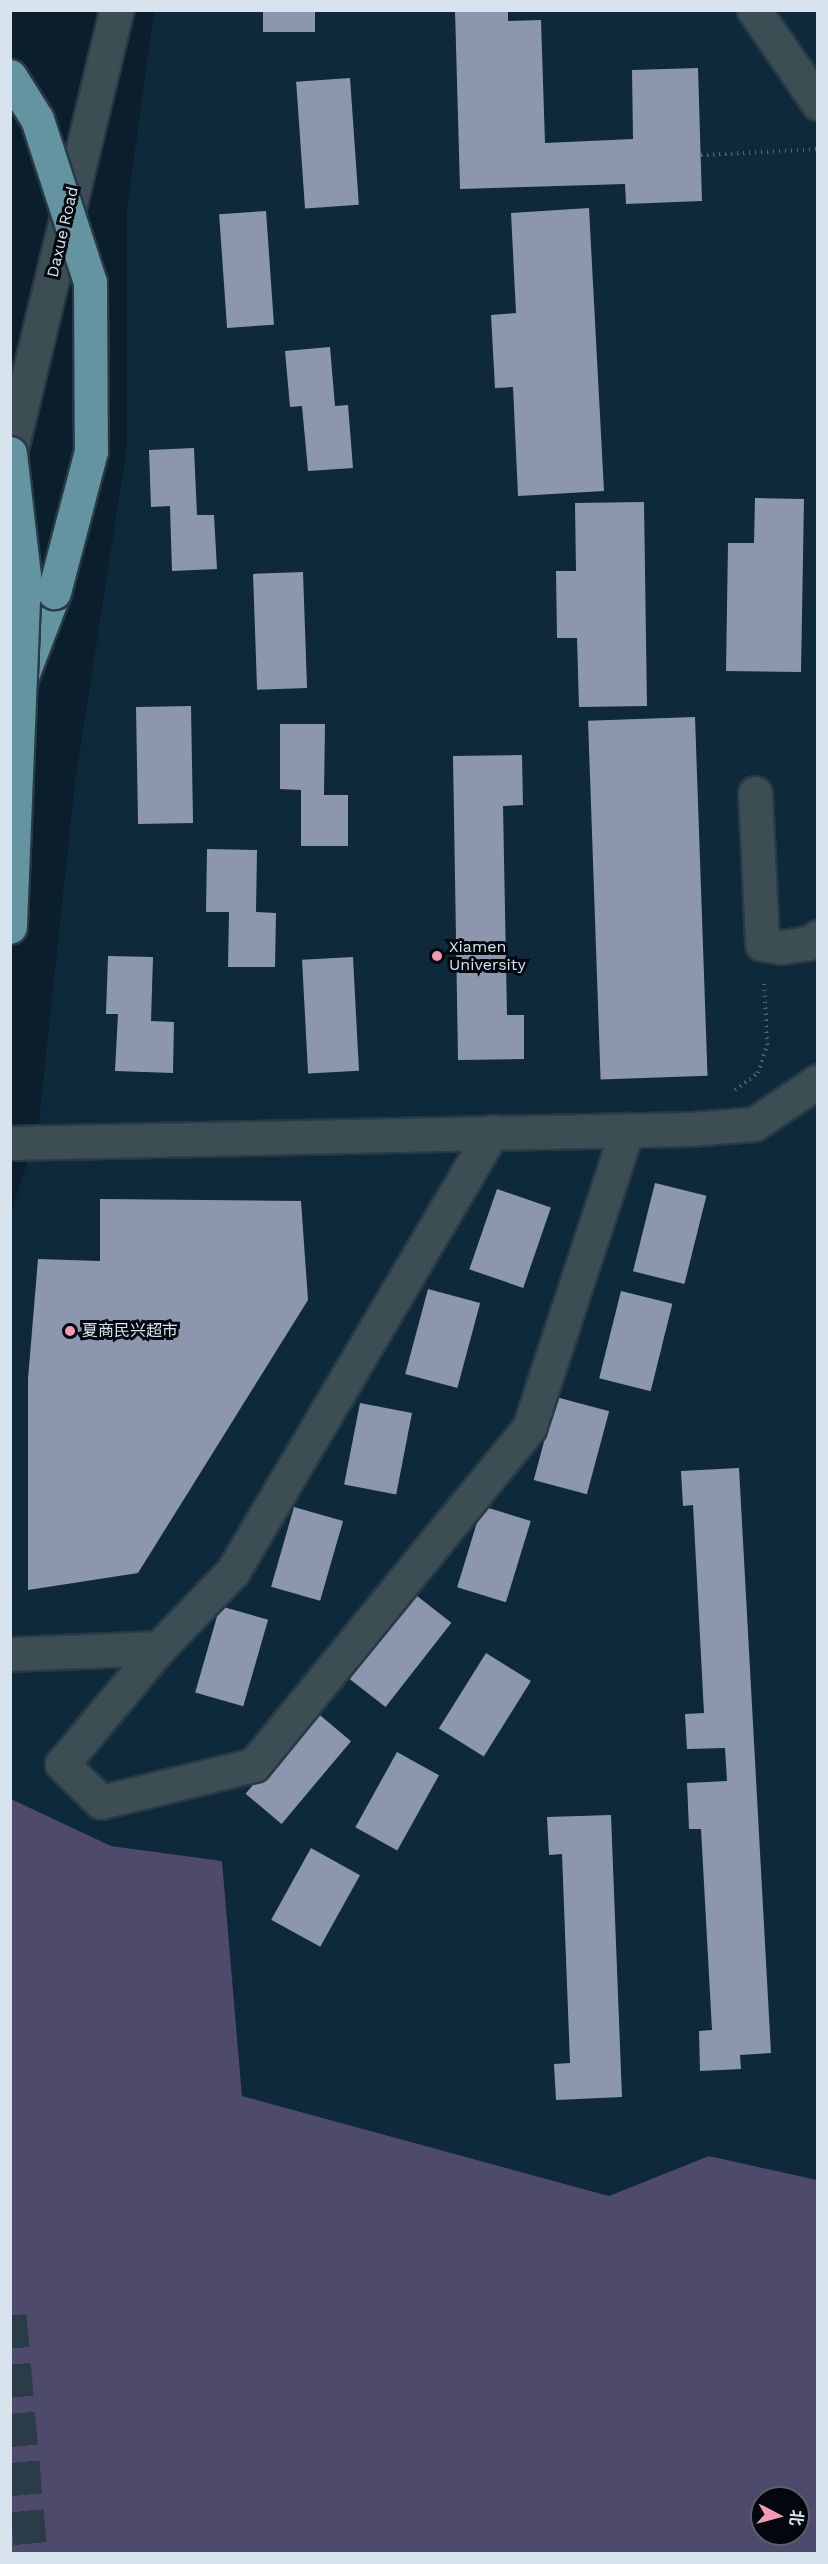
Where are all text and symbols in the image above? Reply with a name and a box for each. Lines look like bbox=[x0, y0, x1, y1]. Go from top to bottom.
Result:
street label: Daxue Road bbox=[43, 185, 83, 279]
place label: Xiamen University bbox=[449, 937, 526, 975]
marker: Xiamen University bbox=[430, 949, 444, 963]
place label: 夏商民兴超市 bbox=[82, 1321, 178, 1341]
marker: 夏商民兴超市 bbox=[63, 1324, 77, 1338]
north arrow bbox=[750, 2486, 810, 2546]
text: 北 bbox=[786, 2509, 807, 2527]

